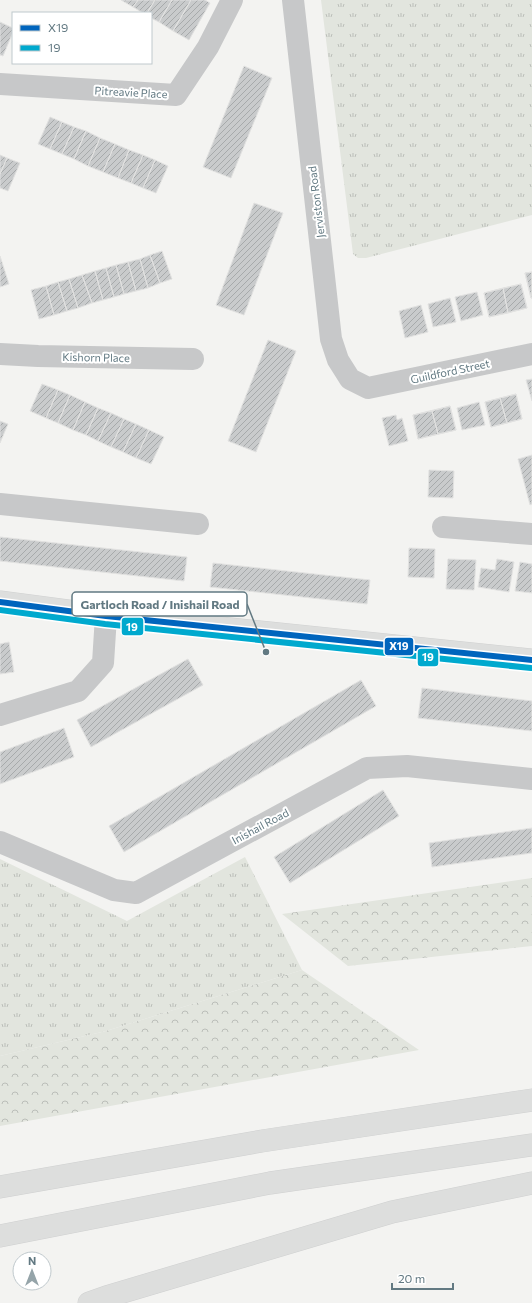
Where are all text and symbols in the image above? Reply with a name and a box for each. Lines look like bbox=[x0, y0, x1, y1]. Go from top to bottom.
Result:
legend bbox=[12, 12, 152, 64]
text: X19 bbox=[48, 20, 68, 34]
text: 19 bbox=[48, 40, 60, 54]
street label: Pitreavie Place bbox=[94, 84, 168, 100]
street label: Jerviston Road bbox=[305, 165, 328, 239]
street label: Kishorn Place bbox=[62, 350, 130, 364]
street label: Guildford Street bbox=[409, 356, 491, 386]
callout: Gartloch Road / Inishail Road bbox=[72, 592, 247, 616]
text: Gartloch Road / Inishail Road bbox=[80, 597, 240, 611]
line badge: 19 bbox=[121, 617, 144, 636]
text: 19 bbox=[126, 620, 138, 633]
line badge: X19 bbox=[384, 637, 414, 656]
text: X19 bbox=[389, 639, 409, 652]
line badge: 19 bbox=[417, 648, 439, 667]
text: 19 bbox=[422, 650, 434, 663]
street label: Inishail Road bbox=[229, 806, 291, 846]
north arrow bbox=[12, 1251, 52, 1291]
text: N bbox=[28, 1254, 36, 1267]
scale bar bbox=[392, 1265, 453, 1291]
text: 20 m bbox=[398, 1271, 425, 1285]

